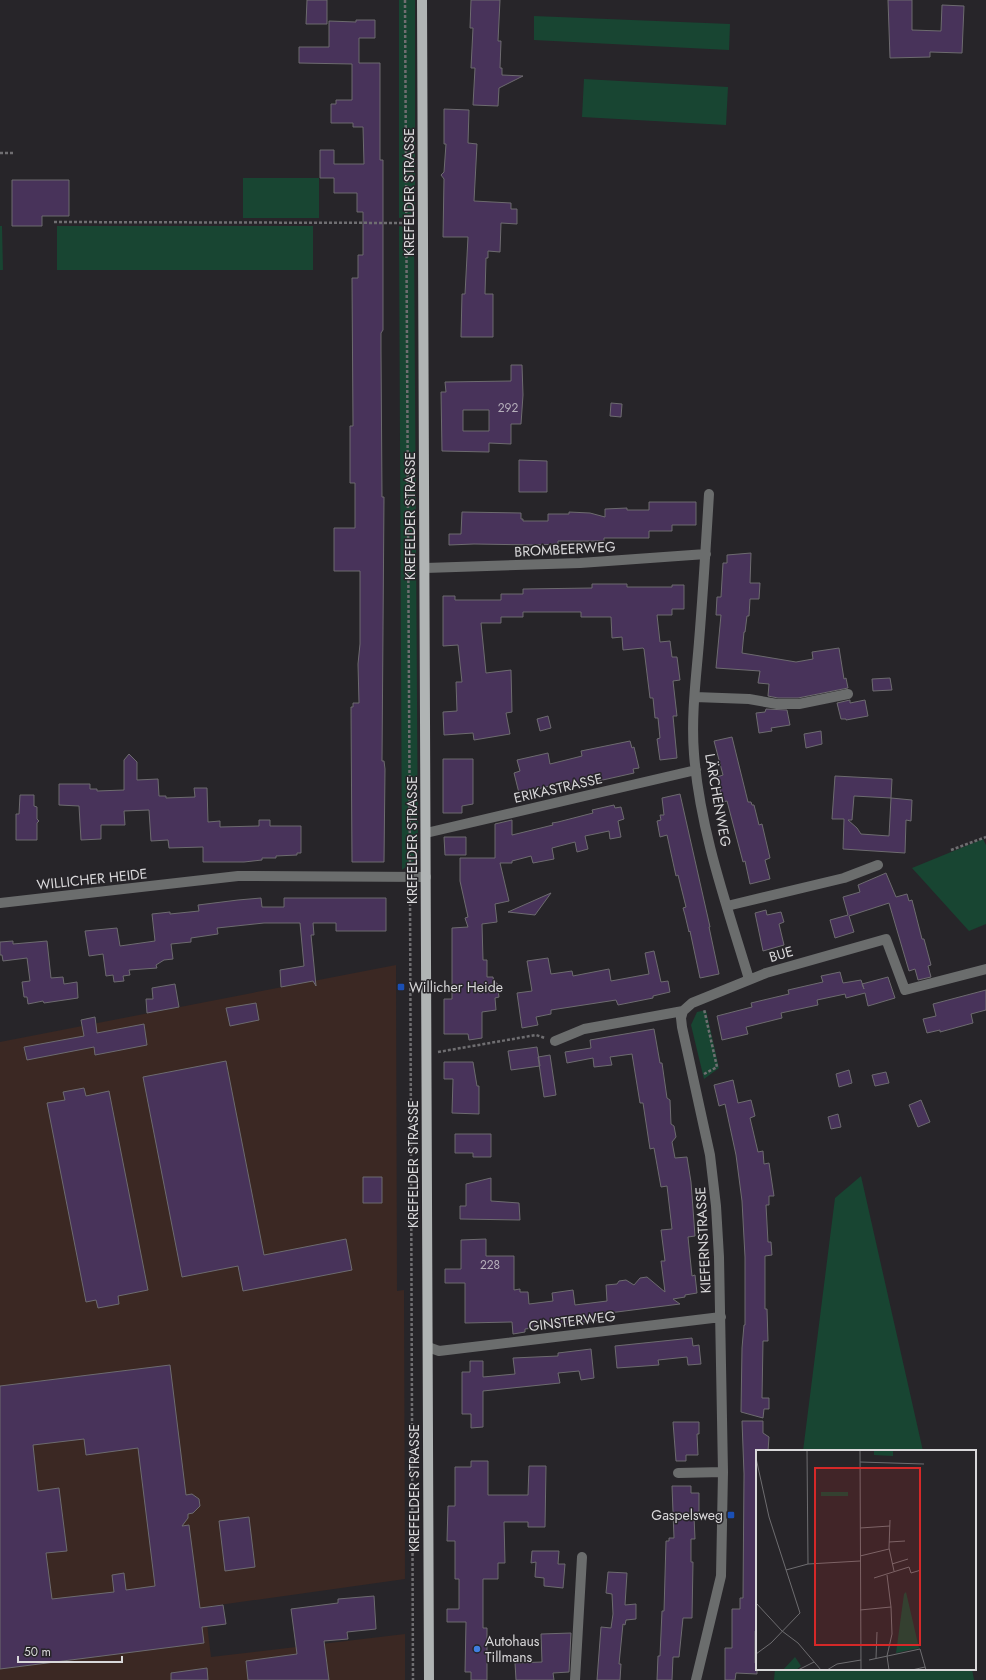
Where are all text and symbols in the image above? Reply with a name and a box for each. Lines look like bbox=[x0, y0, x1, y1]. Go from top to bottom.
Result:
street label: KREFELDER STRASSE bbox=[399, 128, 419, 256]
house number: 292 bbox=[498, 399, 518, 417]
street label: KREFELDER STRASSE bbox=[400, 452, 420, 580]
street label: BROMBEERWEG bbox=[514, 536, 616, 562]
street label: LÄRCHENWEG bbox=[700, 752, 736, 848]
street label: ERIKASTRASSE bbox=[512, 768, 604, 808]
street label: KREFELDER STRASSE bbox=[402, 776, 422, 904]
street label: WILLICHER HEIDE bbox=[36, 863, 148, 895]
street label: BUE bbox=[767, 941, 795, 967]
place label: Willicher Heide bbox=[409, 977, 503, 997]
marker: Willicher Heide bbox=[396, 982, 406, 992]
street label: KREFELDER STRASSE bbox=[403, 1100, 423, 1228]
street label: KIEFERNSTRASSE bbox=[690, 1186, 716, 1294]
house number: 228 bbox=[480, 1256, 500, 1274]
street label: GINSTERWEG bbox=[527, 1306, 617, 1336]
street label: KREFELDER STRASSE bbox=[404, 1424, 424, 1552]
inset map bbox=[756, 1450, 976, 1670]
place label: Gaspelsweg bbox=[651, 1505, 723, 1525]
marker: Gaspelsweg bbox=[726, 1510, 736, 1520]
place label: Autohaus Tillmans bbox=[485, 1631, 540, 1667]
scale bar bbox=[18, 1638, 122, 1664]
text: 50 m bbox=[24, 1643, 51, 1661]
marker: Autohaus Tillmans bbox=[472, 1644, 482, 1654]

